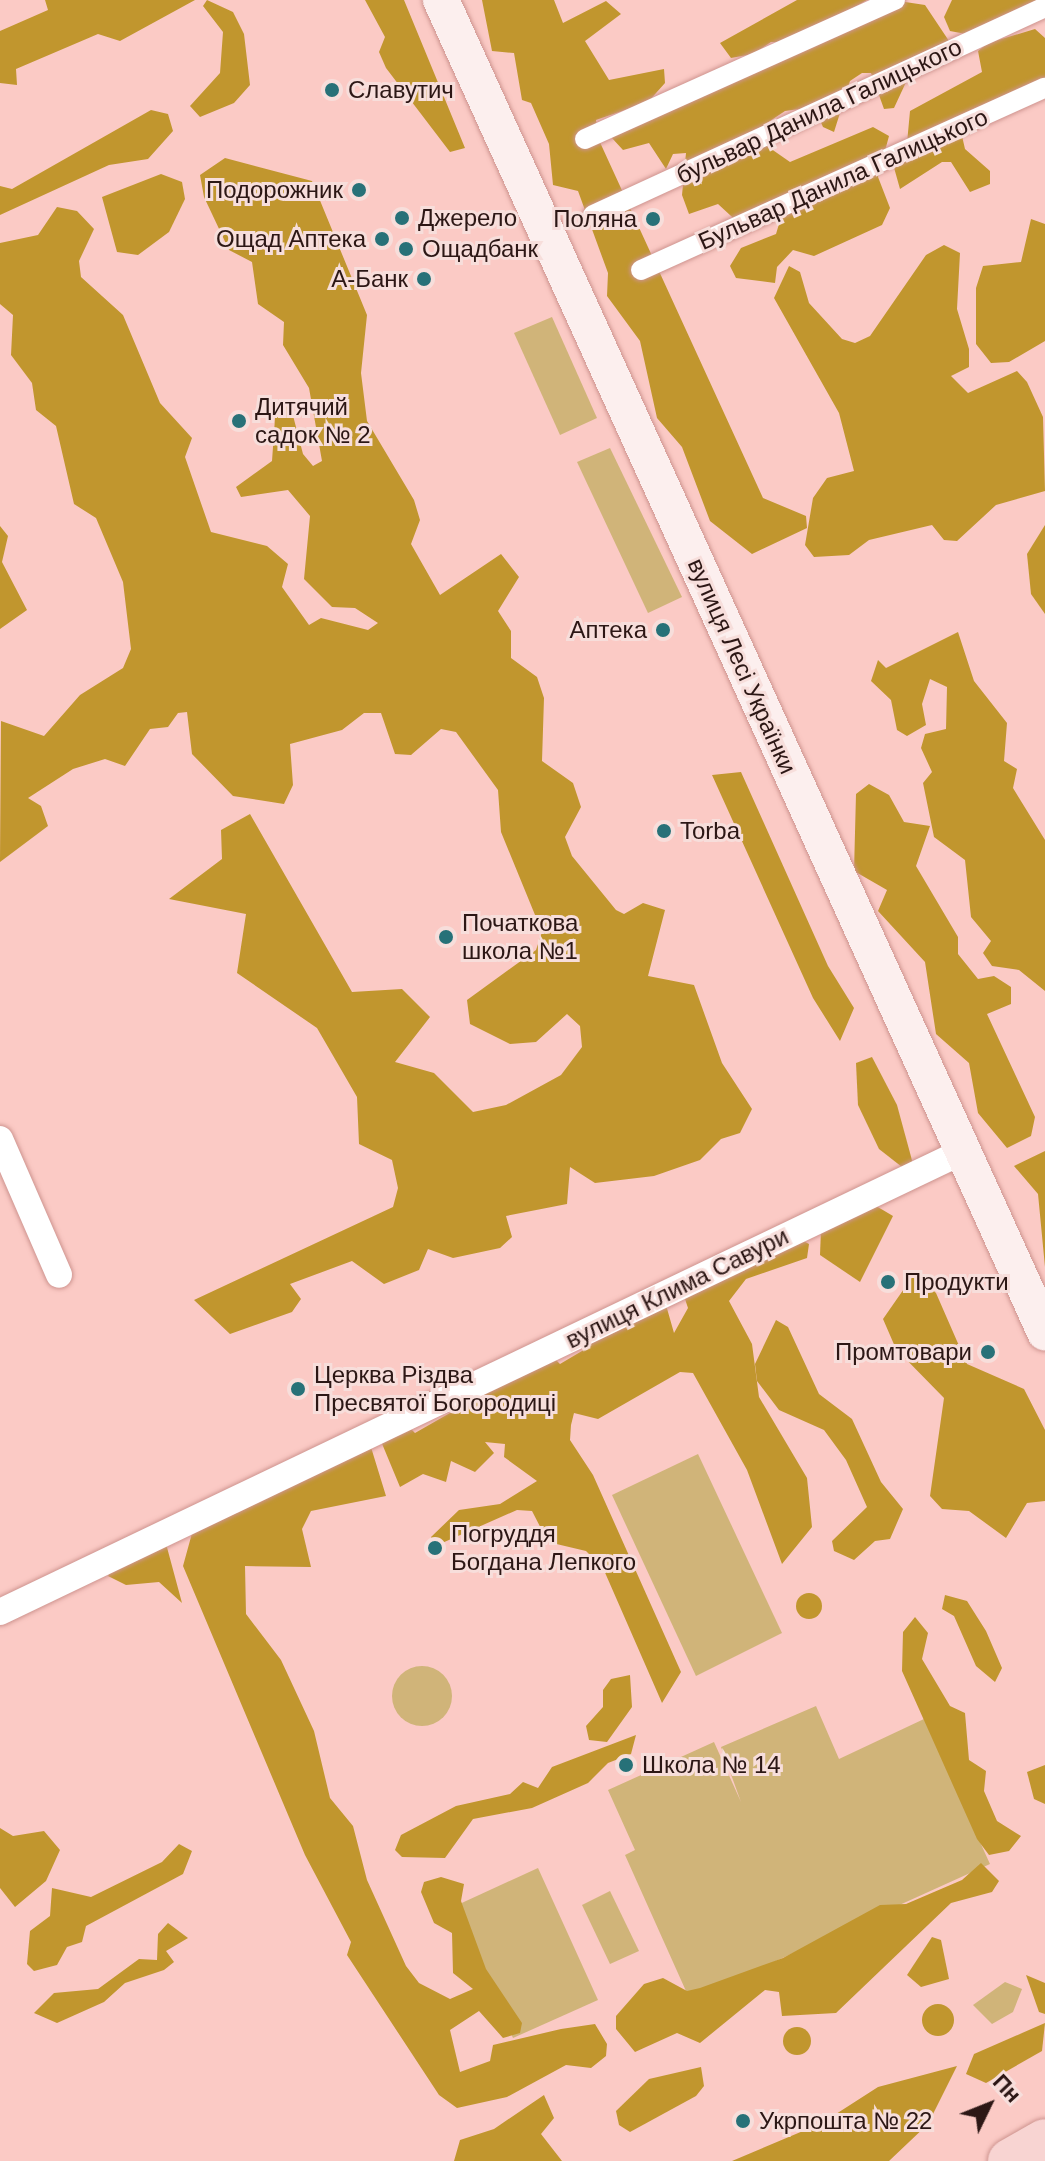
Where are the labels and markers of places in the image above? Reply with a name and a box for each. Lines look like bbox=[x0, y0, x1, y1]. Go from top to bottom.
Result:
place label: Славутич bbox=[348, 76, 454, 104]
marker: Славутич bbox=[323, 81, 341, 99]
place label: Подорожник bbox=[206, 176, 343, 204]
marker: Подорожник bbox=[350, 181, 368, 199]
place label: Джерело bbox=[418, 204, 517, 232]
place label: Поляна bbox=[553, 205, 637, 233]
marker: Джерело bbox=[393, 209, 411, 227]
marker: Поляна bbox=[644, 210, 662, 228]
place label: Ощад Аптека bbox=[216, 225, 366, 253]
marker: Ощад Аптека bbox=[373, 230, 391, 248]
place label: Ощадбанк bbox=[422, 235, 538, 263]
marker: Ощадбанк bbox=[397, 240, 415, 258]
place label: А-Банк bbox=[331, 265, 408, 293]
marker: А-Банк bbox=[415, 270, 433, 288]
place label: Дитячий садок № 2 bbox=[255, 393, 371, 449]
marker: Дитячий садок № 2 bbox=[230, 412, 248, 430]
place label: Аптека bbox=[570, 616, 647, 644]
marker: Аптека bbox=[654, 621, 672, 639]
place label: Torba bbox=[680, 817, 740, 845]
marker: Torba bbox=[655, 822, 673, 840]
place label: Початкова школа №1 bbox=[462, 909, 578, 965]
marker: Початкова школа №1 bbox=[437, 928, 455, 946]
place label: Продукти bbox=[904, 1268, 1009, 1296]
marker: Продукти bbox=[879, 1273, 897, 1291]
place label: Промтовари bbox=[835, 1338, 972, 1366]
marker: Промтовари bbox=[979, 1343, 997, 1361]
place label: Церква Різдва Пресвятої Богородиці bbox=[314, 1361, 556, 1417]
marker: Церква Різдва Пресвятої Богородиці bbox=[289, 1380, 307, 1398]
place label: Погруддя Богдана Лепкого bbox=[451, 1520, 636, 1576]
marker: Погруддя Богдана Лепкого bbox=[426, 1539, 444, 1557]
place label: Школа № 14 bbox=[642, 1751, 781, 1779]
marker: Школа № 14 bbox=[617, 1756, 635, 1774]
place label: Укрпошта № 22 bbox=[759, 2107, 932, 2135]
marker: Укрпошта № 22 bbox=[734, 2112, 752, 2130]

